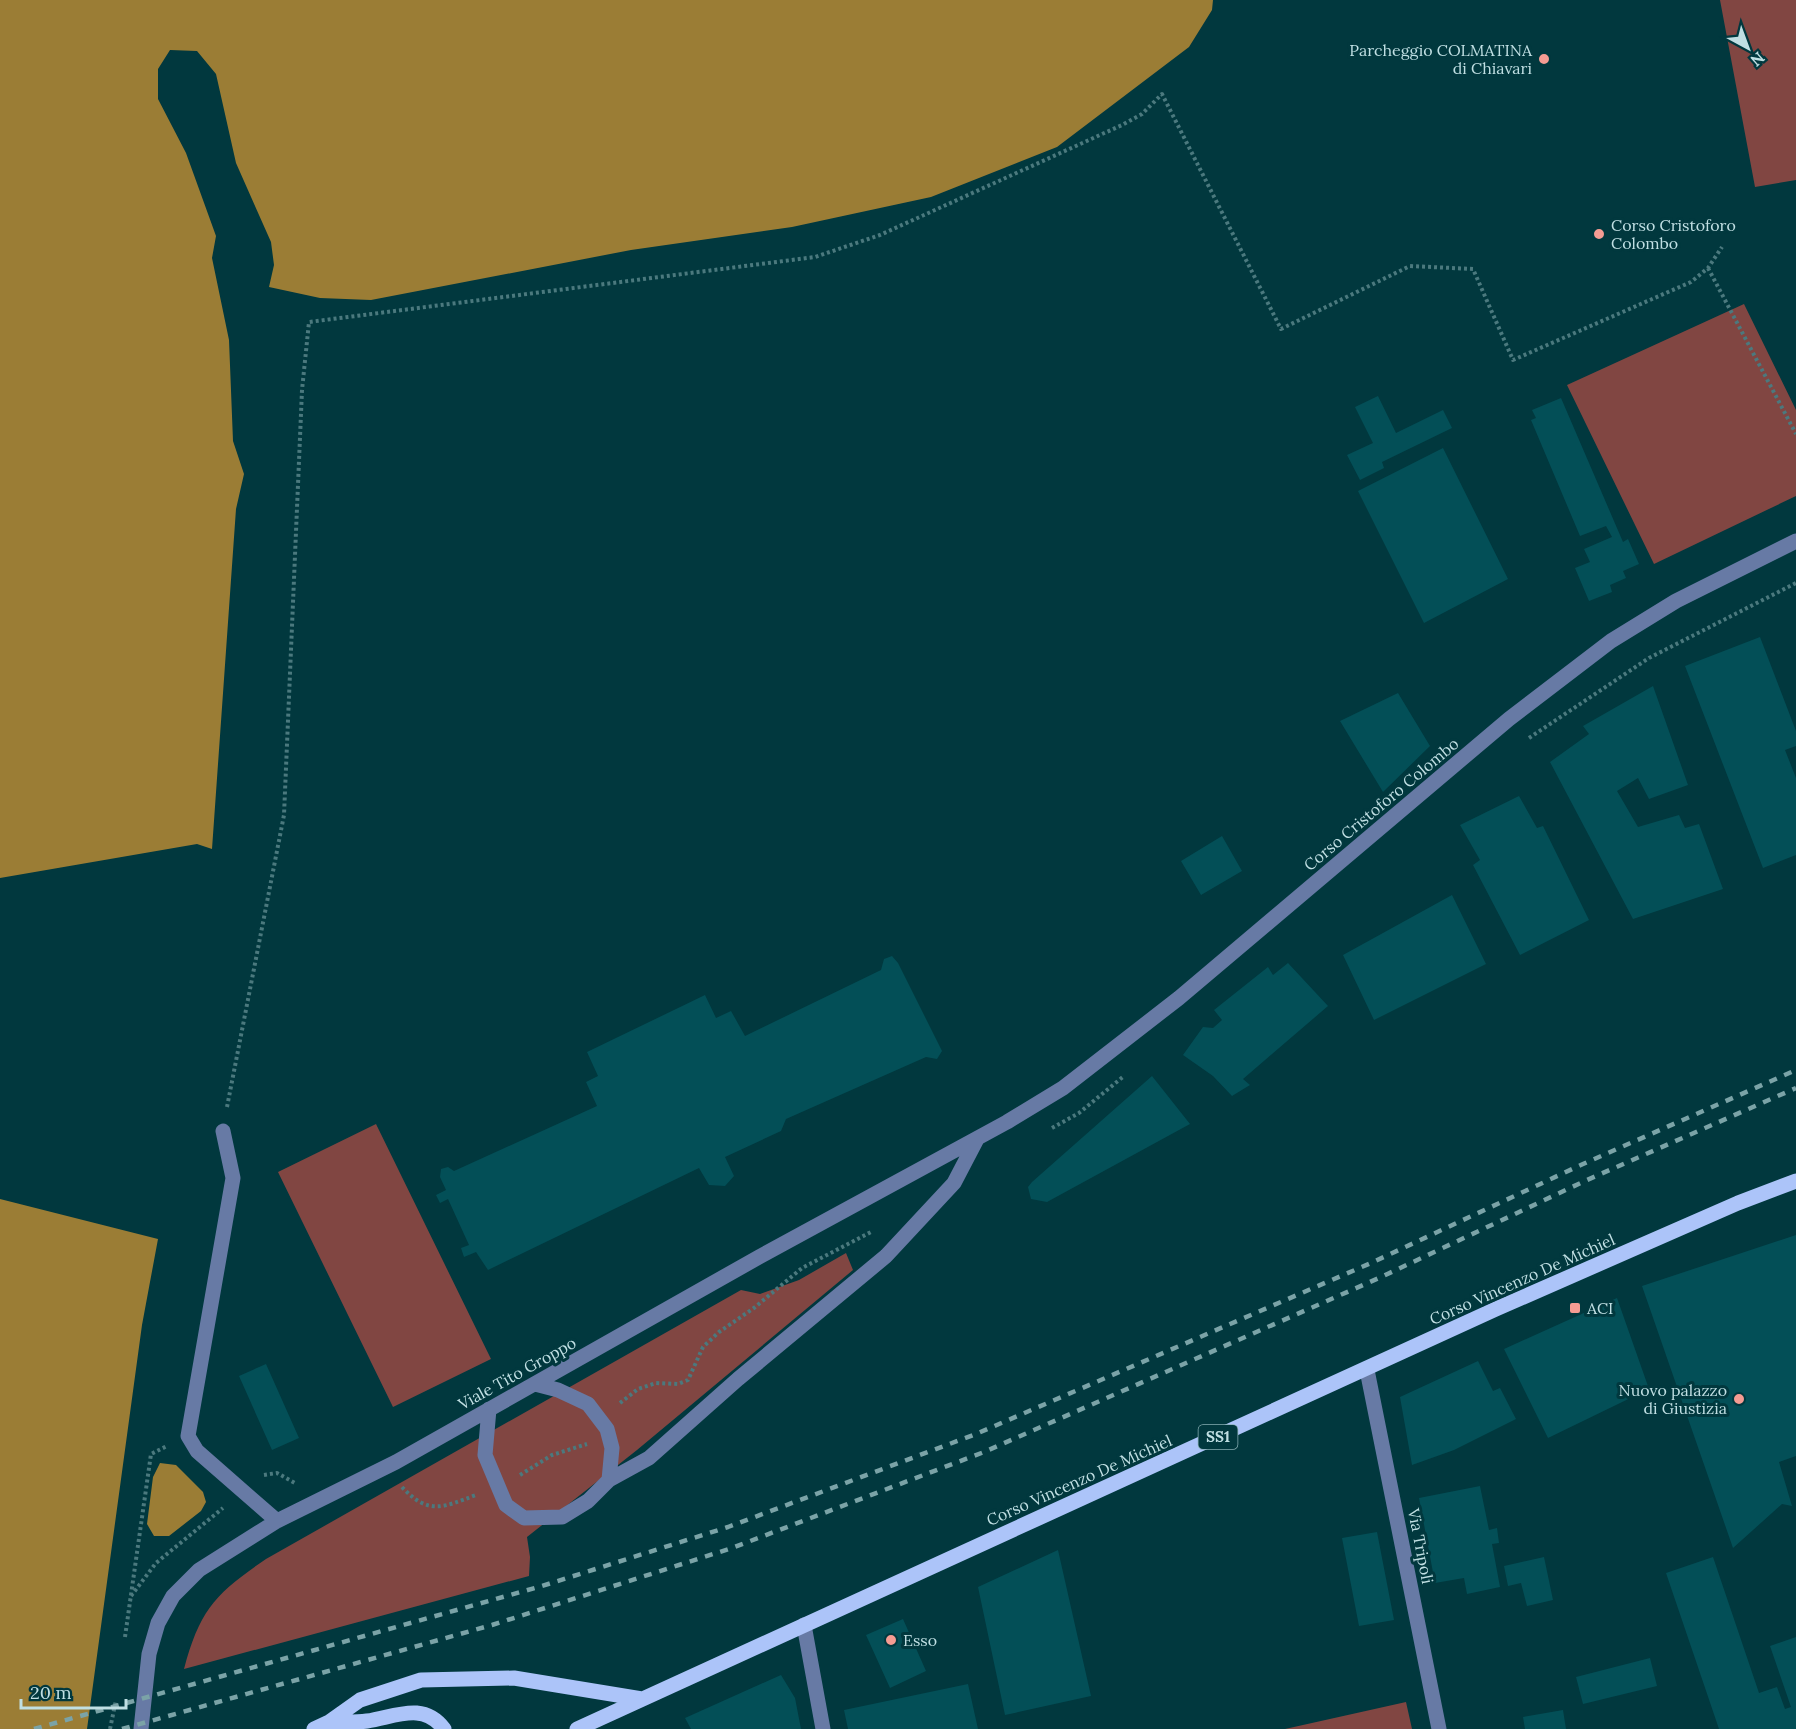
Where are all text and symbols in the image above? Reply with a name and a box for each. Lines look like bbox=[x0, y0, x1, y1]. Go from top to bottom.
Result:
north arrow bbox=[1718, 18, 1778, 78]
place label: Parcheggio COLMATINA di Chiavari bbox=[1349, 40, 1533, 78]
text: N bbox=[1747, 48, 1769, 71]
marker: Parcheggio COLMATINA di Chiavari bbox=[1537, 52, 1551, 66]
place label: Corso Cristoforo Colombo bbox=[1611, 215, 1736, 253]
marker: Corso Cristoforo Colombo bbox=[1592, 227, 1606, 241]
street label: Corso Cristoforo Colombo bbox=[1299, 733, 1463, 875]
street label: Corso Vincenzo De Michiel bbox=[1426, 1229, 1618, 1329]
place label: ACI bbox=[1586, 1298, 1613, 1318]
marker: ACI bbox=[1568, 1301, 1582, 1315]
street label: Viale Tito Groppo bbox=[454, 1332, 579, 1414]
place label: Nuovo palazzo di Giustizia bbox=[1618, 1380, 1727, 1418]
marker: Nuovo palazzo di Giustizia bbox=[1732, 1392, 1746, 1406]
road number: SS1 bbox=[1198, 1425, 1238, 1449]
street label: Corso Vincenzo De Michiel bbox=[983, 1430, 1175, 1530]
street label: Via Tripoli bbox=[1404, 1506, 1438, 1585]
place label: Esso bbox=[903, 1630, 937, 1650]
marker: Esso bbox=[884, 1633, 898, 1647]
scale bar bbox=[21, 1672, 126, 1710]
text: 20 m bbox=[30, 1681, 72, 1704]

